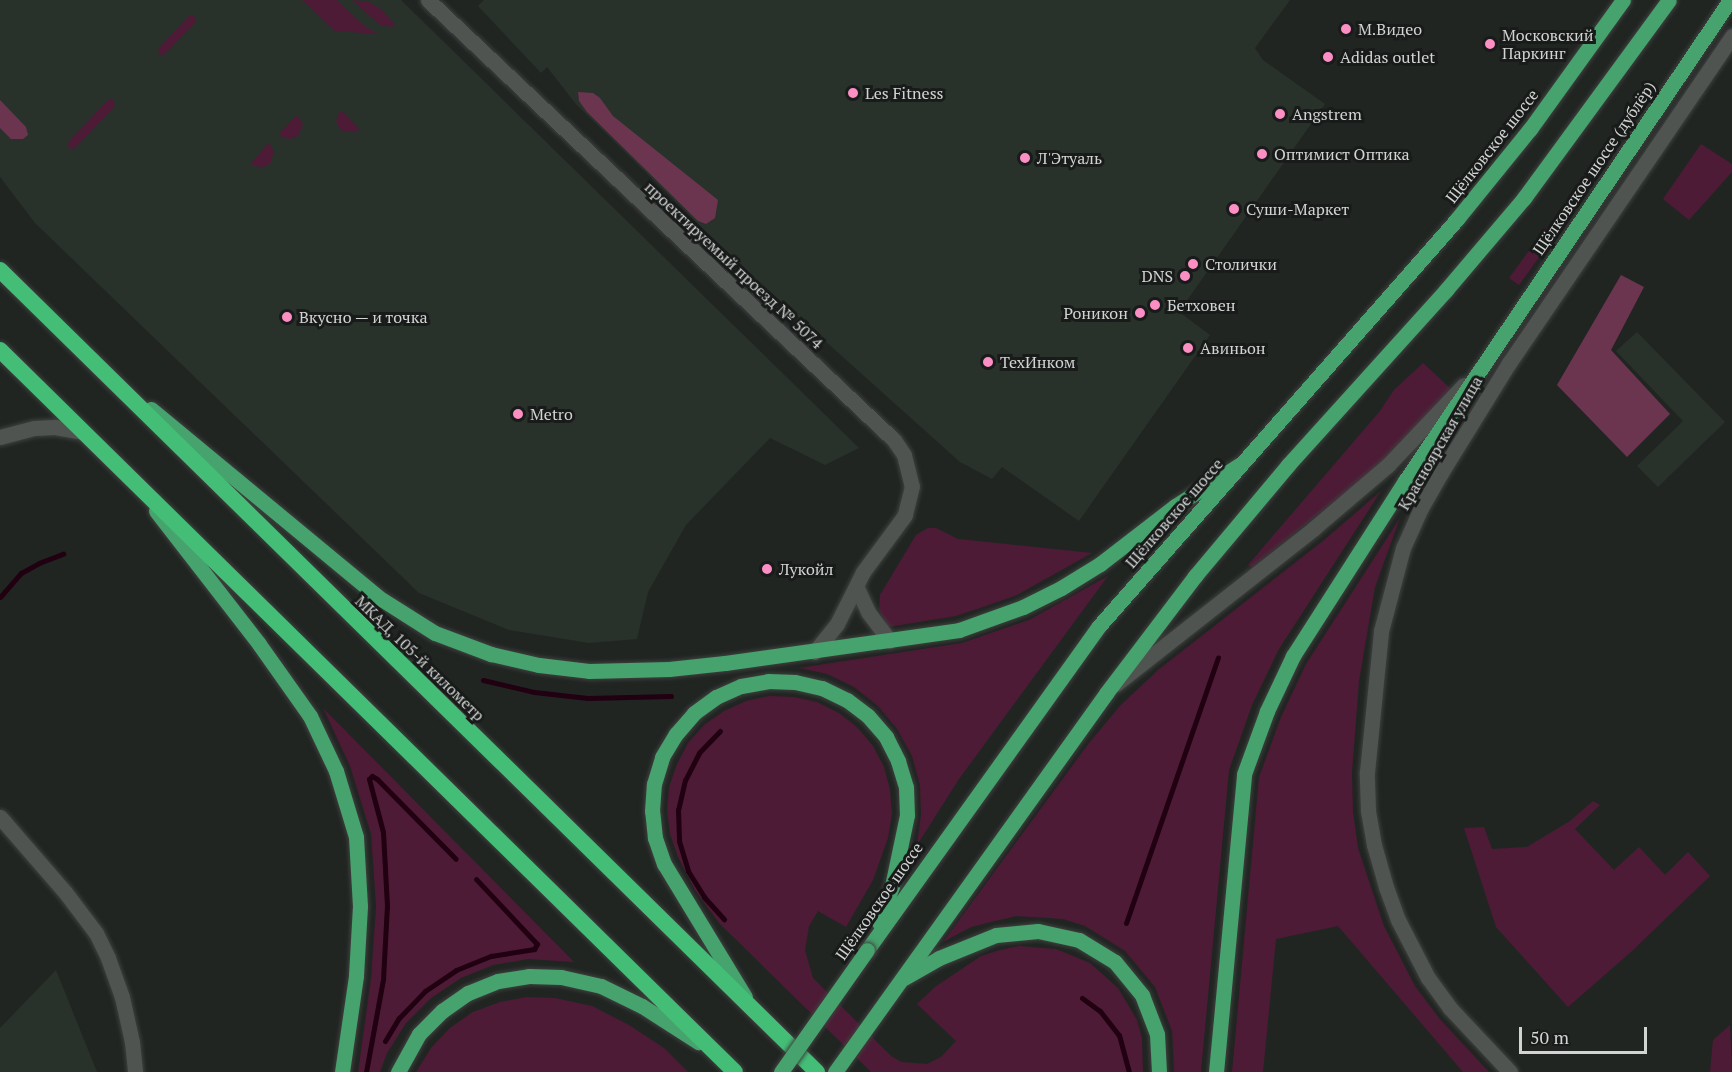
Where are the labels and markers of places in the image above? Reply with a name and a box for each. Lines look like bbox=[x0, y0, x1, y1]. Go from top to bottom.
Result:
place label: М.Видео bbox=[1358, 19, 1422, 39]
marker: М.Видео bbox=[1339, 22, 1353, 36]
place label: Московский Паркинг bbox=[1502, 25, 1594, 63]
marker: Московский Паркинг bbox=[1483, 37, 1497, 51]
place label: Adidas outlet bbox=[1340, 47, 1435, 67]
marker: Adidas outlet bbox=[1321, 50, 1335, 64]
place label: Les Fitness bbox=[865, 83, 944, 103]
marker: Les Fitness bbox=[846, 86, 860, 100]
place label: Angstrem bbox=[1292, 104, 1362, 124]
marker: Angstrem bbox=[1273, 107, 1287, 121]
place label: Оптимист Оптика bbox=[1274, 144, 1410, 164]
marker: Оптимист Оптика bbox=[1255, 147, 1269, 161]
place label: Л'Этуаль bbox=[1037, 148, 1102, 168]
marker: Л'Этуаль bbox=[1018, 151, 1032, 165]
place label: Суши-Маркет bbox=[1246, 199, 1349, 219]
marker: Суши-Маркет bbox=[1227, 202, 1241, 216]
place label: Столички bbox=[1205, 254, 1277, 274]
marker: Столички bbox=[1186, 257, 1200, 271]
place label: DNS bbox=[1141, 266, 1173, 286]
marker: DNS bbox=[1178, 269, 1192, 283]
place label: Бетховен bbox=[1167, 295, 1236, 315]
marker: Бетховен bbox=[1148, 298, 1162, 312]
place label: Роникон bbox=[1063, 303, 1128, 323]
marker: Роникон bbox=[1133, 306, 1147, 320]
place label: Вкусно — и точка bbox=[299, 307, 429, 327]
marker: Вкусно — и точка bbox=[280, 310, 294, 324]
place label: Авиньон bbox=[1200, 338, 1266, 358]
marker: Авиньон bbox=[1181, 341, 1195, 355]
place label: ТехИнком bbox=[1000, 352, 1076, 372]
marker: ТехИнком bbox=[981, 355, 995, 369]
place label: Metro bbox=[530, 404, 573, 424]
marker: Metro bbox=[511, 407, 525, 421]
place label: Лукойл bbox=[779, 559, 833, 579]
marker: Лукойл bbox=[760, 562, 774, 576]

